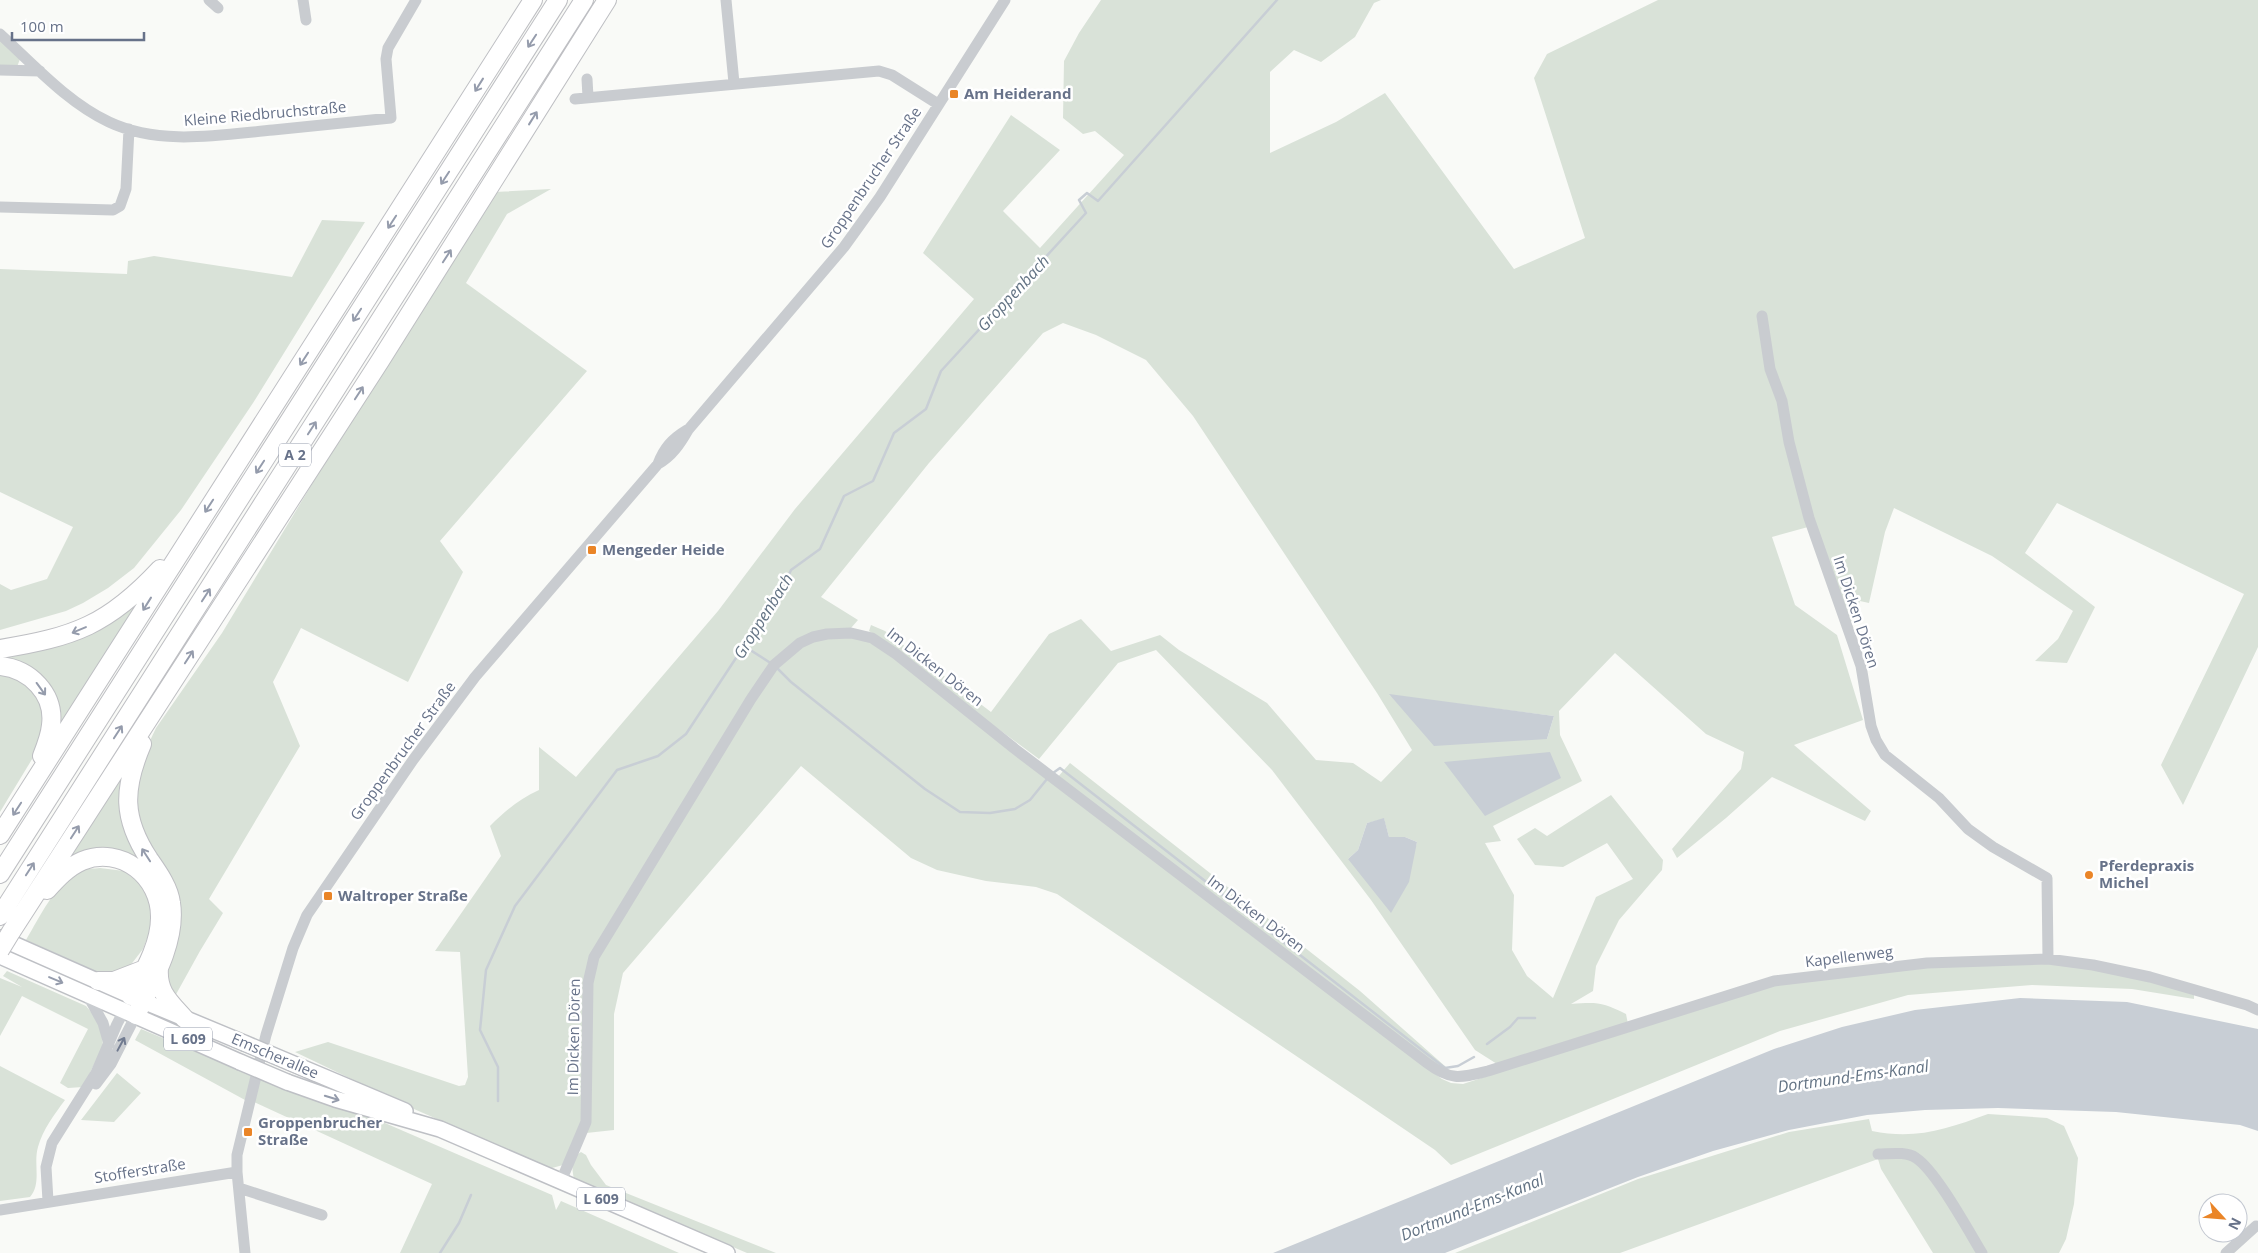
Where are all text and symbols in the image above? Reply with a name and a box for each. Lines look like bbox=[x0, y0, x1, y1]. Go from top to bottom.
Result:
scale bar bbox=[12, 10, 145, 42]
text: 100 m bbox=[20, 16, 64, 36]
one-way arrow bbox=[527, 34, 537, 48]
one-way arrow bbox=[474, 78, 484, 92]
place label: Am Heiderand bbox=[964, 83, 1071, 103]
marker: Am Heiderand bbox=[948, 88, 960, 100]
street label: Kleine Riedbruchstraße bbox=[183, 96, 347, 130]
street label: Groppenbrucher Straße bbox=[815, 103, 925, 252]
one-way arrow bbox=[529, 112, 539, 126]
one-way arrow bbox=[439, 171, 449, 185]
one-way arrow bbox=[386, 215, 396, 229]
one-way arrow bbox=[442, 249, 452, 263]
water label: Groppenbach bbox=[972, 250, 1054, 336]
one-way arrow bbox=[352, 308, 362, 322]
one-way arrow bbox=[299, 352, 309, 366]
one-way arrow bbox=[354, 386, 365, 400]
one-way arrow bbox=[307, 422, 317, 436]
road number: A 2 bbox=[279, 444, 311, 466]
one-way arrow bbox=[255, 460, 266, 474]
one-way arrow bbox=[204, 499, 215, 513]
place label: Mengeder Heide bbox=[602, 539, 725, 559]
marker: Mengeder Heide bbox=[586, 544, 598, 556]
street label: Im Dicken Dören bbox=[1829, 553, 1885, 670]
water label: Groppenbach bbox=[728, 569, 798, 663]
one-way arrow bbox=[201, 588, 211, 602]
one-way arrow bbox=[141, 597, 151, 611]
street label: Im Dicken Dören bbox=[883, 622, 988, 710]
one-way arrow bbox=[72, 626, 87, 636]
one-way arrow bbox=[184, 650, 194, 664]
street label: Groppenbrucher Straße bbox=[345, 677, 459, 824]
one-way arrow bbox=[36, 682, 46, 696]
one-way arrow bbox=[113, 725, 123, 739]
one-way arrow bbox=[11, 802, 22, 816]
one-way arrow bbox=[71, 826, 81, 840]
one-way arrow bbox=[141, 848, 151, 862]
place label: Pferdepraxis Michel bbox=[2099, 855, 2194, 892]
one-way arrow bbox=[26, 862, 36, 876]
marker: Pferdepraxis Michel bbox=[2083, 869, 2095, 881]
street label: Im Dicken Dören bbox=[1204, 870, 1309, 956]
place label: Waltroper Straße bbox=[338, 885, 468, 905]
marker: Waltroper Straße bbox=[322, 890, 334, 902]
street label: Kapellenweg bbox=[1804, 941, 1894, 971]
one-way arrow bbox=[48, 976, 63, 986]
street label: Im Dicken Dören bbox=[562, 978, 584, 1096]
road number: L 609 bbox=[164, 1028, 212, 1050]
street label: Emscherallee bbox=[229, 1028, 322, 1082]
one-way arrow bbox=[117, 1037, 126, 1052]
water label: Dortmund-Ems-Kanal bbox=[1776, 1054, 1931, 1097]
one-way arrow bbox=[324, 1094, 340, 1104]
place label: Groppenbrucher Straße bbox=[258, 1112, 382, 1149]
marker: Groppenbrucher Straße bbox=[242, 1126, 254, 1138]
street label: Stofferstraße bbox=[93, 1153, 187, 1187]
water label: Dortmund-Ems-Kanal bbox=[1397, 1168, 1548, 1246]
road number: L 609 bbox=[577, 1188, 625, 1210]
north arrow bbox=[2198, 1193, 2248, 1243]
text: N bbox=[2224, 1215, 2246, 1233]

